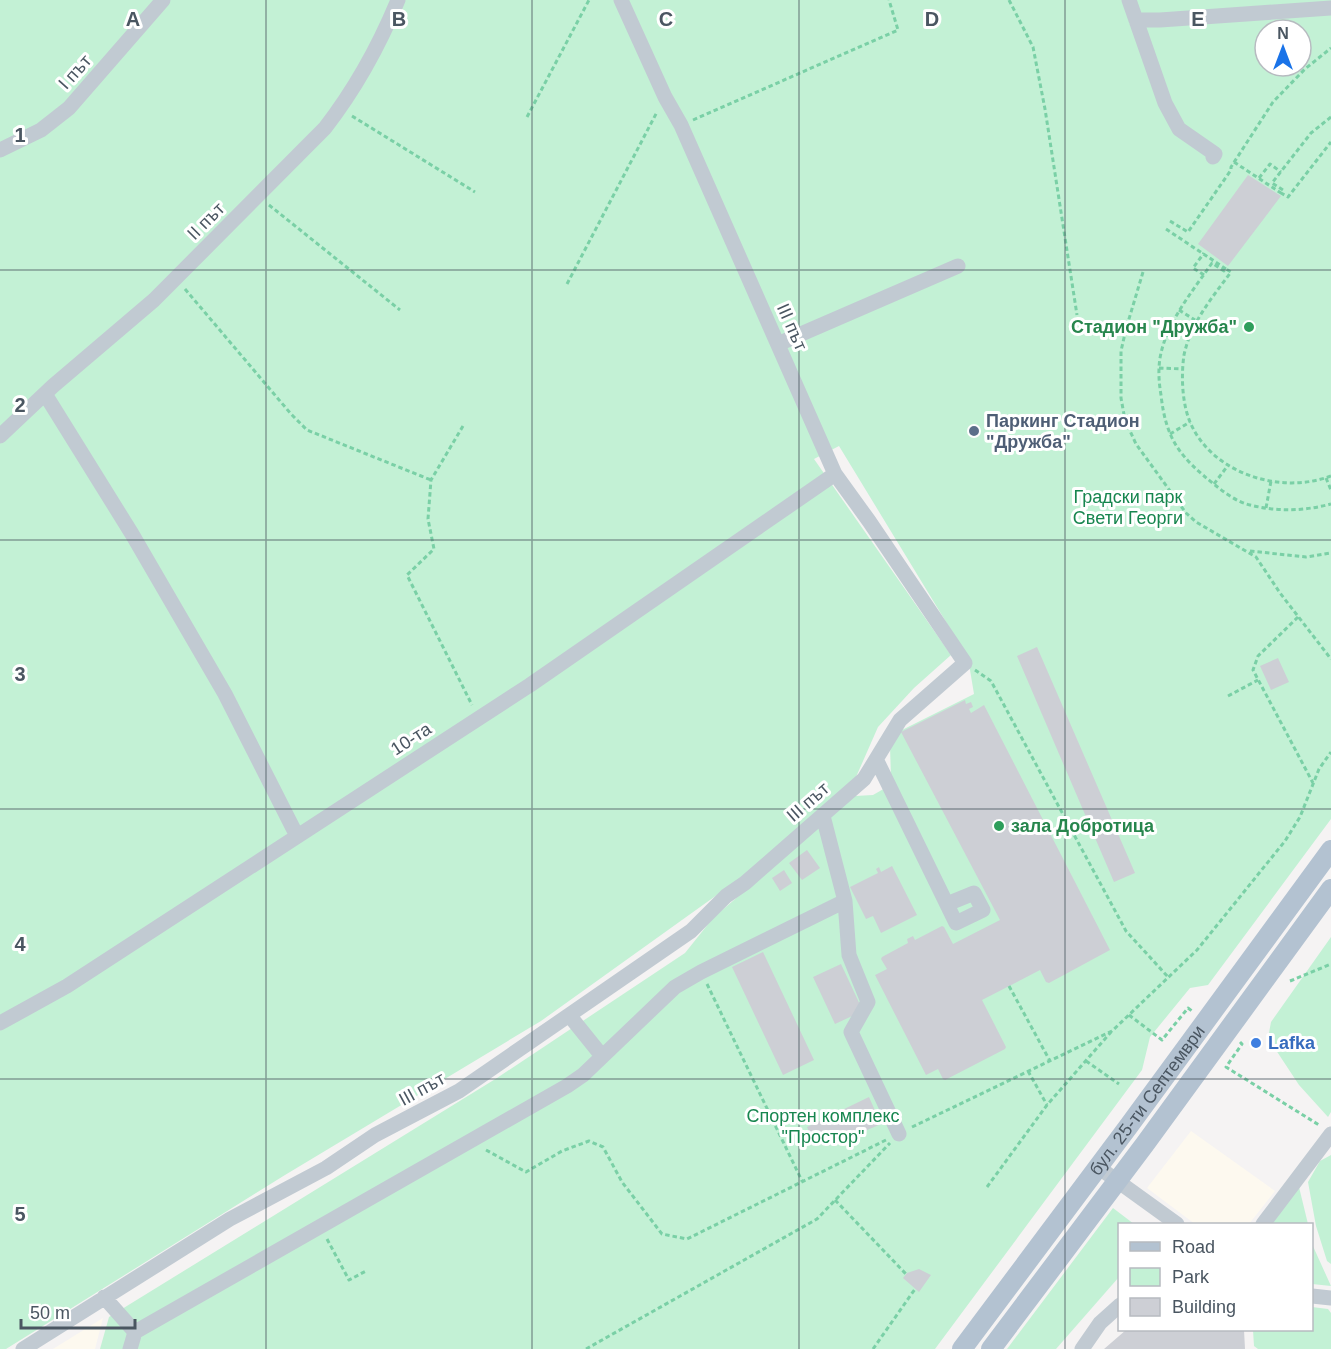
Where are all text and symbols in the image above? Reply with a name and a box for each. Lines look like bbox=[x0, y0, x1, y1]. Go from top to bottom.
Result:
text: A bbox=[126, 8, 140, 30]
text: B bbox=[392, 8, 406, 30]
text: C bbox=[659, 8, 673, 30]
text: D bbox=[925, 8, 939, 30]
text: E bbox=[1191, 8, 1205, 30]
north arrow bbox=[1253, 18, 1313, 78]
text: N bbox=[1277, 25, 1289, 42]
street label: І път bbox=[54, 51, 96, 93]
text: 1 bbox=[14, 124, 26, 146]
street label: ІІ път bbox=[183, 198, 229, 244]
street label: ІІІ път bbox=[773, 300, 811, 354]
place label: Стадион "Дружба" bbox=[1071, 317, 1237, 337]
marker: Стадион "Дружба" bbox=[1242, 320, 1256, 334]
text: 2 bbox=[14, 394, 26, 416]
place label: Паркинг Стадион "Дружба" bbox=[986, 411, 1140, 452]
marker: Паркинг Стадион "Дружба" bbox=[967, 424, 981, 438]
park label: Градски парк Свети Георги bbox=[1073, 487, 1183, 528]
text: 3 bbox=[14, 663, 26, 685]
street label: 10-та bbox=[387, 718, 436, 759]
street label: ІІІ път bbox=[783, 778, 833, 826]
place label: зала Добротица bbox=[1011, 816, 1155, 836]
marker: зала Добротица bbox=[992, 819, 1006, 833]
text: 4 bbox=[14, 933, 26, 955]
street label: бул. 25-ти Септември bbox=[1085, 1022, 1209, 1179]
place label: Lafka bbox=[1268, 1033, 1316, 1053]
marker: Lafka bbox=[1249, 1036, 1263, 1050]
street label: ІІІ път bbox=[396, 1068, 448, 1110]
park label: Спортен комплекс "Простор" bbox=[746, 1106, 900, 1147]
text: 5 bbox=[14, 1203, 26, 1225]
legend bbox=[1118, 1223, 1313, 1331]
text: Road bbox=[1172, 1237, 1215, 1257]
text: Park bbox=[1172, 1267, 1210, 1287]
scale bar bbox=[21, 1292, 135, 1330]
text: Building bbox=[1172, 1297, 1236, 1317]
text: 50 m bbox=[30, 1303, 70, 1323]

